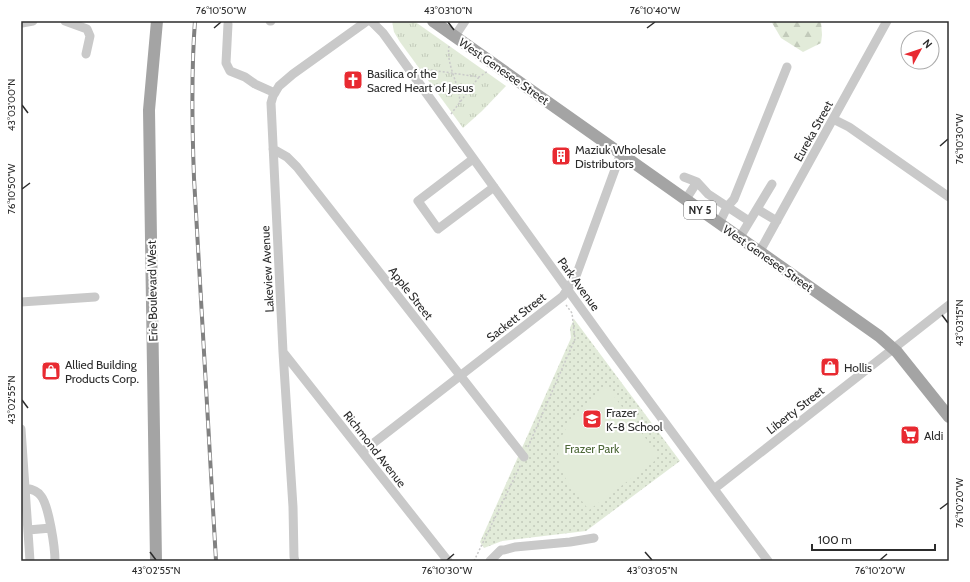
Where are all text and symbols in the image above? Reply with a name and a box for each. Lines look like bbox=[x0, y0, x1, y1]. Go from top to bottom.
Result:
text: 76°10'50"W bbox=[196, 4, 247, 17]
text: 43°03'10"N bbox=[424, 4, 472, 17]
text: 76°10'40"W bbox=[630, 4, 681, 17]
north arrow bbox=[900, 30, 940, 70]
street label: West Genesee Street bbox=[456, 34, 552, 108]
text: N bbox=[920, 36, 936, 51]
place label: Basilica of the Sacred Heart of Jesus bbox=[367, 66, 474, 95]
church icon: Basilica of the Sacred Heart of Jesus bbox=[342, 69, 364, 91]
text: 43°03'00"N bbox=[5, 79, 18, 131]
street label: Eureka Street bbox=[790, 98, 836, 164]
text: 76°10'30"W bbox=[953, 113, 966, 164]
place label: Maziuk Wholesale Distributors bbox=[575, 142, 666, 171]
building icon: Maziuk Wholesale Distributors bbox=[550, 145, 572, 167]
text: 76°10'50"W bbox=[5, 163, 18, 214]
road number: NY 5 bbox=[684, 201, 716, 219]
street label: West Genesee Street bbox=[720, 221, 816, 295]
street label: Lakeview Avenue bbox=[257, 225, 277, 313]
street label: Erie Boulevard West bbox=[144, 240, 160, 342]
street label: Park Avenue bbox=[555, 254, 603, 314]
street label: Apple Street bbox=[386, 263, 436, 323]
street label: Sackett Street bbox=[483, 289, 549, 345]
text: 43°03'15"N bbox=[953, 299, 966, 347]
shop icon: Hollis bbox=[819, 356, 841, 378]
place label: Allied Building Products Corp. bbox=[65, 357, 139, 386]
shop icon: Allied Building Products Corp. bbox=[40, 360, 62, 382]
place label: Hollis bbox=[844, 360, 872, 375]
text: 43°02'55"N bbox=[5, 375, 18, 425]
street label: Liberty Street bbox=[763, 383, 827, 437]
place label: Frazer K-8 School bbox=[606, 405, 663, 434]
street label: Richmond Avenue bbox=[340, 408, 410, 490]
school or university icon: Frazer K-8 School bbox=[581, 408, 603, 430]
supermarket icon: Aldi bbox=[899, 424, 921, 446]
place label: Aldi bbox=[924, 428, 943, 443]
park label: Frazer Park bbox=[565, 441, 620, 456]
text: 76°10'20"W bbox=[953, 477, 966, 528]
scale bar bbox=[812, 526, 935, 552]
text: 100 m bbox=[818, 532, 852, 547]
text: 43°02'55"N bbox=[131, 564, 181, 577]
text: 76°10'30"W bbox=[422, 564, 473, 577]
text: 43°03'05"N bbox=[627, 564, 677, 577]
text: 76°10'20"W bbox=[855, 564, 906, 577]

